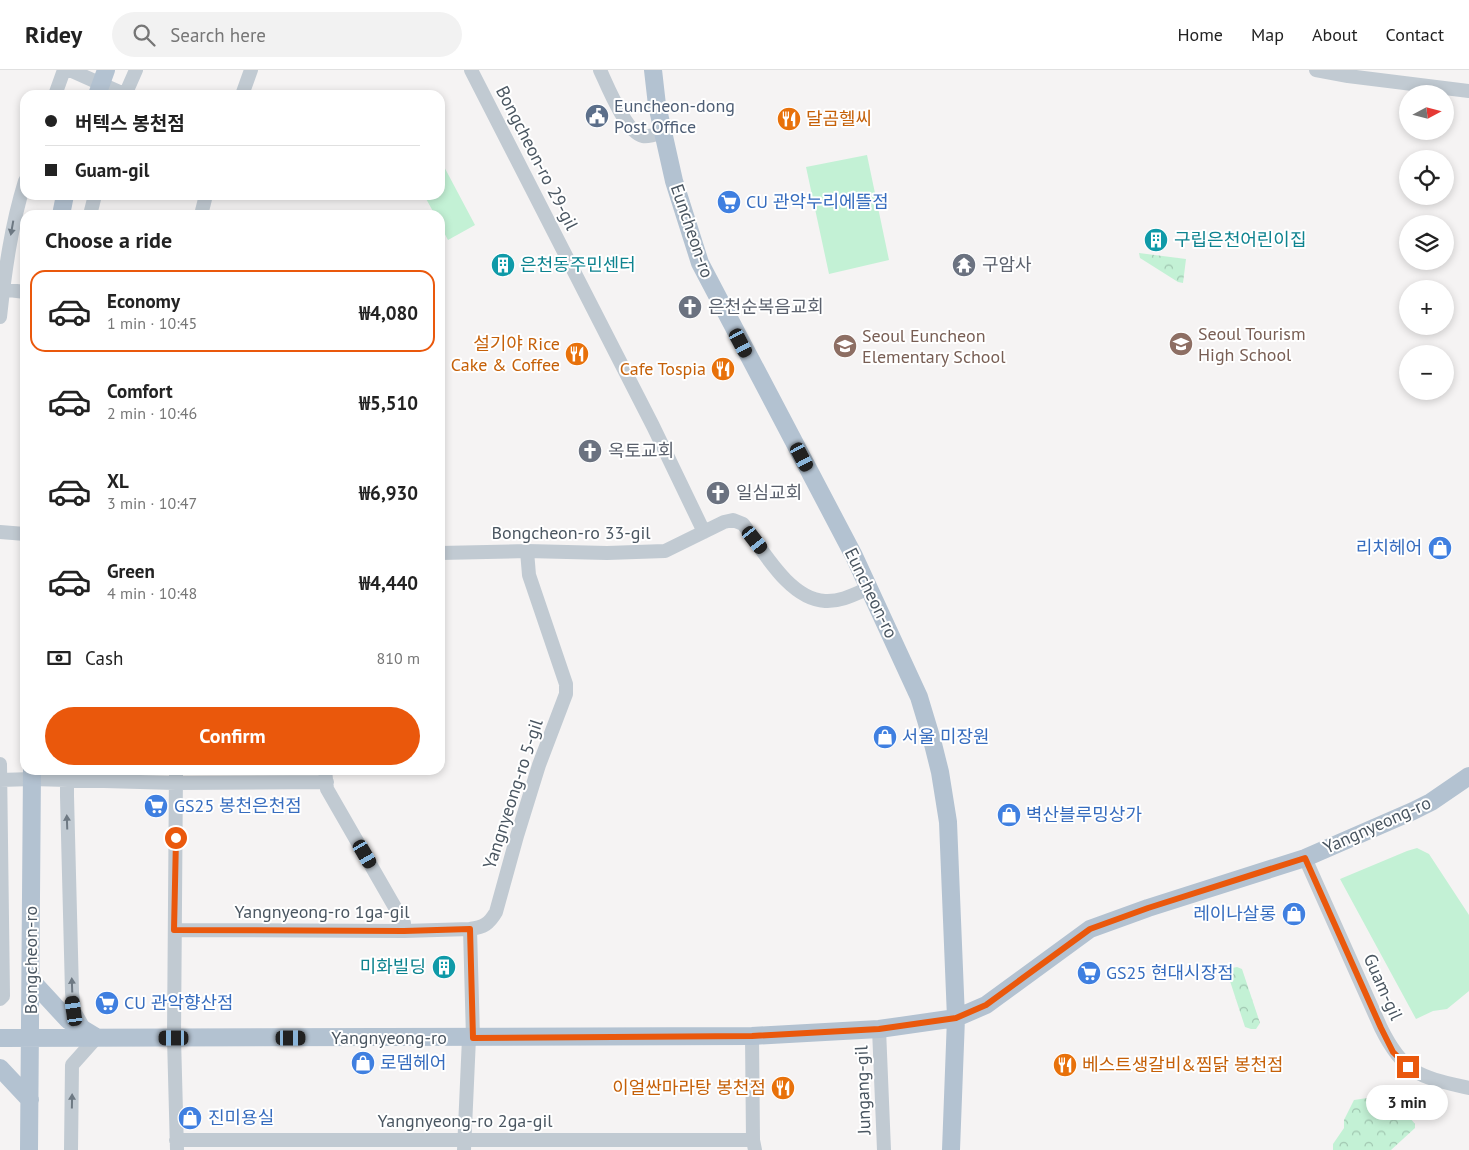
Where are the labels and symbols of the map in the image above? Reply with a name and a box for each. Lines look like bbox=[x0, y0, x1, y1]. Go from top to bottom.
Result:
street label: Bongcheon-ro 29-gil bbox=[491, 82, 584, 234]
north arrow bbox=[1399, 85, 1454, 140]
place label: Euncheon-dong Post Office bbox=[614, 94, 735, 138]
public building icon: Euncheon-dong Post Office bbox=[584, 103, 610, 129]
restaurant icon: 달곰헬씨 bbox=[776, 106, 802, 132]
place label: 달곰헬씨 bbox=[806, 107, 872, 130]
street label: Euncheon-ro bbox=[666, 181, 719, 281]
supermarket icon: CU 관악누리에뜰점 bbox=[716, 189, 742, 215]
place label: CU 관악누리에뜰점 bbox=[746, 190, 889, 213]
one-way arrow bbox=[8, 221, 16, 237]
building icon: 구립은천어린이집 bbox=[1143, 227, 1169, 253]
place label: 구립은천어린이집 bbox=[1174, 228, 1306, 251]
building icon: 은천동주민센터 bbox=[490, 252, 516, 278]
temple icon: 구암사 bbox=[951, 252, 977, 278]
place label: 은천동주민센터 bbox=[520, 253, 636, 276]
place label: 구암사 bbox=[982, 253, 1032, 276]
church icon: 은천순복음교회 bbox=[677, 294, 703, 320]
place label: 은천순복음교회 bbox=[708, 295, 824, 318]
place label: Seoul Tourism High School bbox=[1198, 322, 1306, 366]
place label: Seoul Euncheon Elementary School bbox=[862, 324, 1006, 368]
car bbox=[727, 326, 754, 360]
school or university icon: Seoul Tourism High School bbox=[1168, 331, 1194, 357]
place label: 설기야 Rice Cake & Coffee bbox=[451, 332, 560, 376]
school or university icon: Seoul Euncheon Elementary School bbox=[832, 333, 858, 359]
restaurant icon: 설기야 Rice Cake & Coffee bbox=[564, 341, 590, 367]
restaurant icon: Cafe Tospia bbox=[710, 356, 736, 382]
place label: Cafe Tospia bbox=[620, 357, 706, 380]
church icon: 옥토교회 bbox=[577, 438, 603, 464]
place label: 옥토교회 bbox=[608, 439, 674, 462]
car bbox=[788, 440, 815, 474]
church icon: 일심교회 bbox=[705, 480, 731, 506]
place label: 일심교회 bbox=[736, 481, 802, 504]
street label: Bongcheon-ro 33-gil bbox=[492, 521, 651, 544]
car bbox=[739, 524, 770, 556]
shop icon: 리치헤어 bbox=[1427, 535, 1453, 561]
place label: 리치헤어 bbox=[1356, 536, 1422, 559]
street label: Euncheon-ro bbox=[840, 544, 903, 642]
street label: Yangnyeong-ro 5-gil bbox=[477, 715, 548, 872]
shop icon: 서울 미장원 bbox=[872, 724, 898, 750]
place label: 서울 미장원 bbox=[902, 725, 990, 748]
street label: Yangnyeong-ro bbox=[1319, 791, 1434, 859]
supermarket icon: GS25 봉천은천점 bbox=[143, 793, 169, 819]
place label: GS25 봉천은천점 bbox=[174, 794, 302, 817]
shop icon: 벽산블루밍상가 bbox=[996, 802, 1022, 828]
place label: 벽산블루밍상가 bbox=[1026, 803, 1142, 826]
one-way arrow bbox=[63, 814, 71, 830]
route start bbox=[165, 827, 187, 849]
car bbox=[351, 837, 378, 871]
street label: Yangnyeong-ro 1ga-gil bbox=[234, 900, 410, 923]
shop icon: 레이나살롱 bbox=[1281, 901, 1307, 927]
place label: 레이나살롱 bbox=[1193, 902, 1276, 925]
street label: Bongcheon-ro bbox=[19, 906, 42, 1014]
street label: Guam-gil bbox=[1359, 950, 1409, 1024]
building icon: 미화빌딩 bbox=[431, 954, 457, 980]
place label: 미화빌딩 bbox=[360, 955, 426, 978]
supermarket icon: GS25 현대시장점 bbox=[1076, 960, 1102, 986]
place label: GS25 현대시장점 bbox=[1106, 961, 1234, 984]
one-way arrow bbox=[67, 976, 75, 992]
supermarket icon: CU 관악향산점 bbox=[94, 990, 120, 1016]
place label: CU 관악향산점 bbox=[124, 991, 234, 1014]
car bbox=[64, 995, 83, 1027]
street label: Yangnyeong-ro bbox=[331, 1026, 447, 1049]
car bbox=[159, 1031, 189, 1046]
car bbox=[276, 1031, 306, 1046]
street label: Jungang-gil bbox=[849, 1044, 876, 1136]
shop icon: 로뎀헤어 bbox=[350, 1050, 376, 1076]
place label: 로뎀헤어 bbox=[380, 1051, 446, 1074]
restaurant icon: 베스트생갈비&찜닭 봉천점 bbox=[1052, 1052, 1078, 1078]
place label: 베스트생갈비&찜닭 봉천점 bbox=[1082, 1053, 1284, 1076]
route end bbox=[1397, 1056, 1419, 1078]
restaurant icon: 이얼싼마라탕 봉천점 bbox=[770, 1075, 796, 1101]
place label: 이얼싼마라탕 봉천점 bbox=[612, 1076, 766, 1099]
callout: 3 min bbox=[1367, 1084, 1449, 1120]
one-way arrow bbox=[68, 1093, 76, 1109]
shop icon: 진미용실 bbox=[177, 1105, 203, 1131]
place label: 진미용실 bbox=[208, 1106, 274, 1129]
street label: Yangnyeong-ro 2ga-gil bbox=[377, 1109, 553, 1132]

